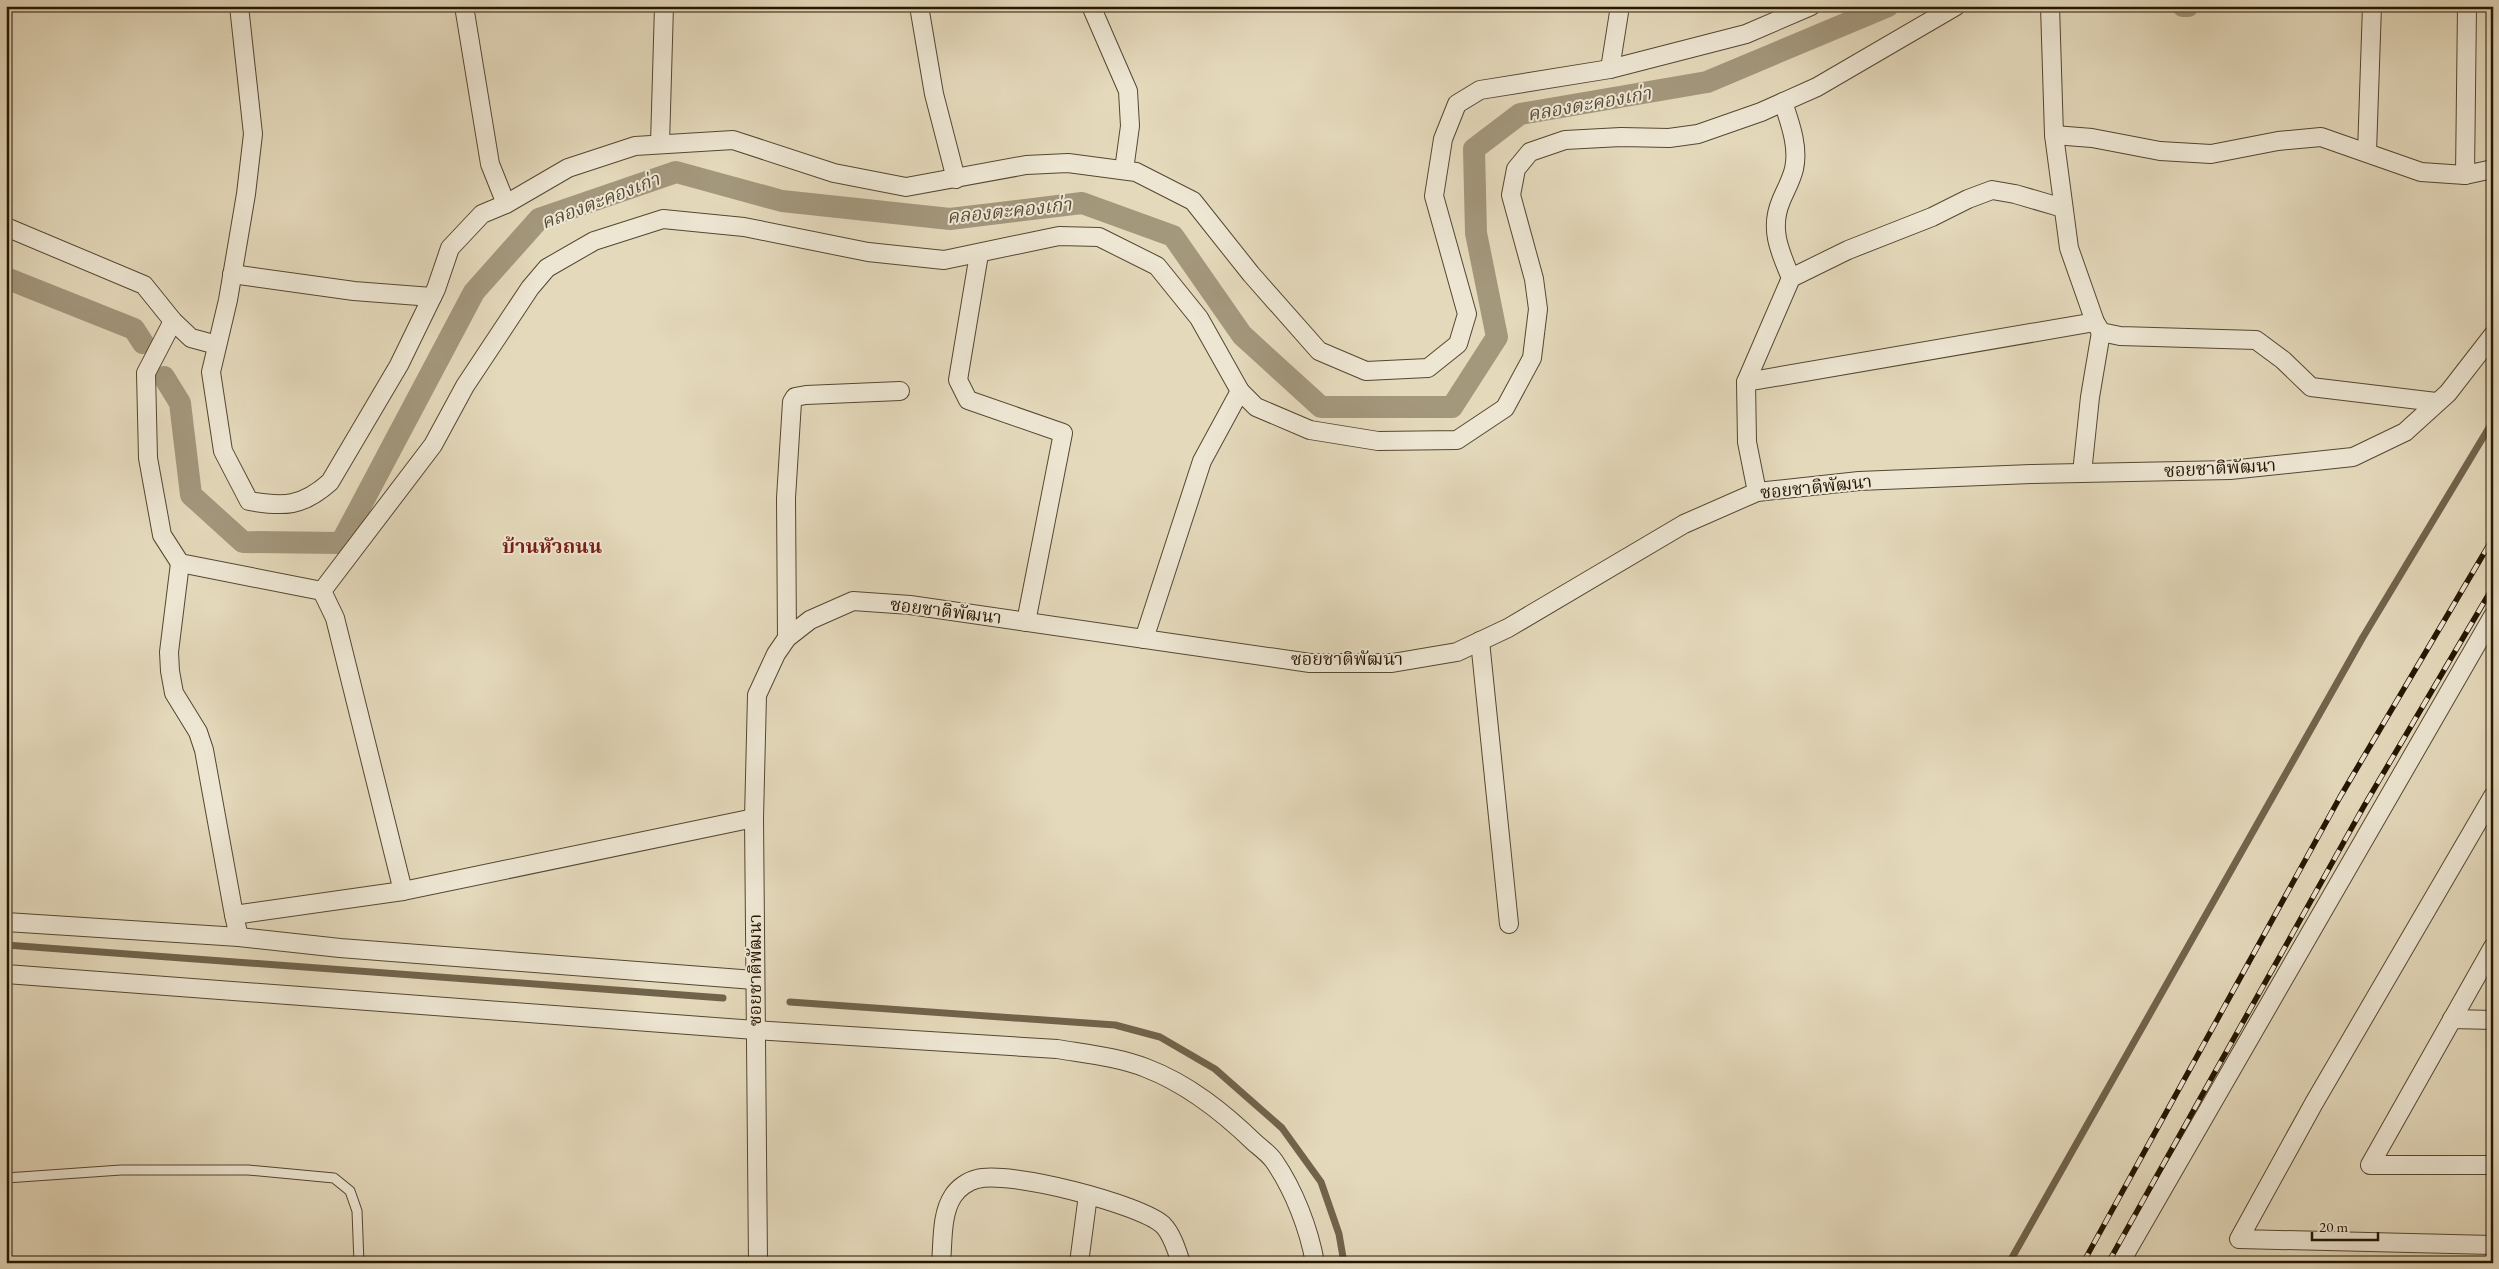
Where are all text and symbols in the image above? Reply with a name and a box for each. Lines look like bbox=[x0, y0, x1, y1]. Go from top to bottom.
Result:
water label: คลองตะคองเก่า bbox=[1525, 80, 1654, 127]
water label: คลองตะคองเก่า bbox=[537, 166, 664, 235]
water label: คลองตะคองเก่า bbox=[945, 191, 1073, 229]
street label: ซอยชาติพัฒนา bbox=[2163, 453, 2277, 482]
street label: ซอยชาติพัฒนา bbox=[1759, 469, 1873, 504]
district label: บ้านหัวถนน bbox=[502, 533, 602, 559]
street label: ซอยชาติพัฒนา bbox=[889, 592, 1003, 629]
street label: ซอยชาติพัฒนา bbox=[1291, 647, 1403, 670]
street label: ซอยชาติพัฒนา bbox=[743, 914, 766, 1026]
scale bar bbox=[2312, 1209, 2378, 1241]
text: 20 m bbox=[2319, 1217, 2348, 1236]

